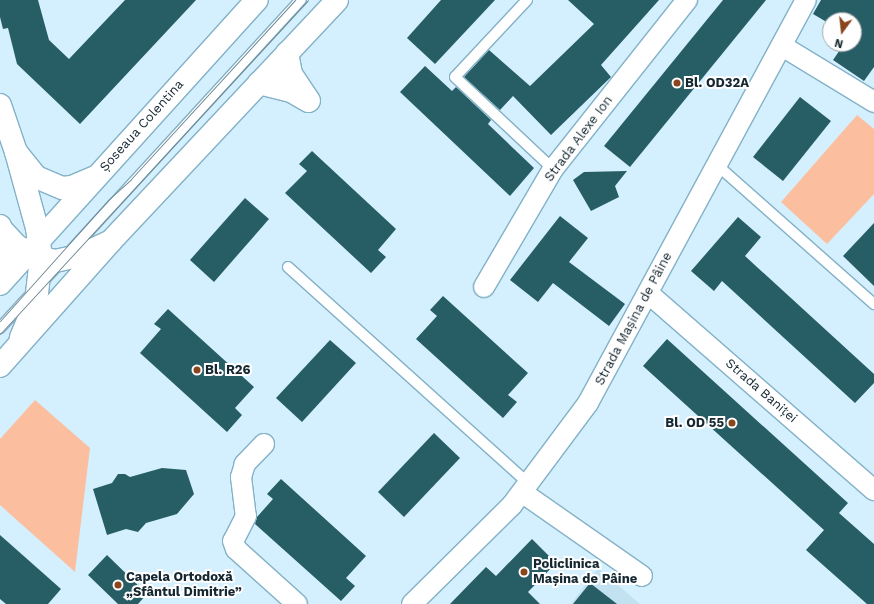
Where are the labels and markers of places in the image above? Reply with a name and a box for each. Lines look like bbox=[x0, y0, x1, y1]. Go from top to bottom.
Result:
place label: Bl. OD32A bbox=[685, 75, 749, 91]
marker: Bl. OD32A bbox=[672, 78, 682, 88]
place label: Bl. R26 bbox=[205, 362, 251, 378]
marker: Bl. R26 bbox=[192, 365, 202, 375]
place label: Bl. OD 55 bbox=[665, 415, 724, 431]
marker: Bl. OD 55 bbox=[727, 418, 737, 428]
place label: Policlinica Mașina de Pâine bbox=[533, 557, 637, 588]
marker: Policlinica Mașina de Pâine bbox=[518, 566, 530, 578]
place label: Capela Ortodoxă „Sfântul Dimitrie” bbox=[126, 570, 242, 601]
marker: Capela Ortodoxă „Sfântul Dimitrie” bbox=[113, 580, 123, 590]

